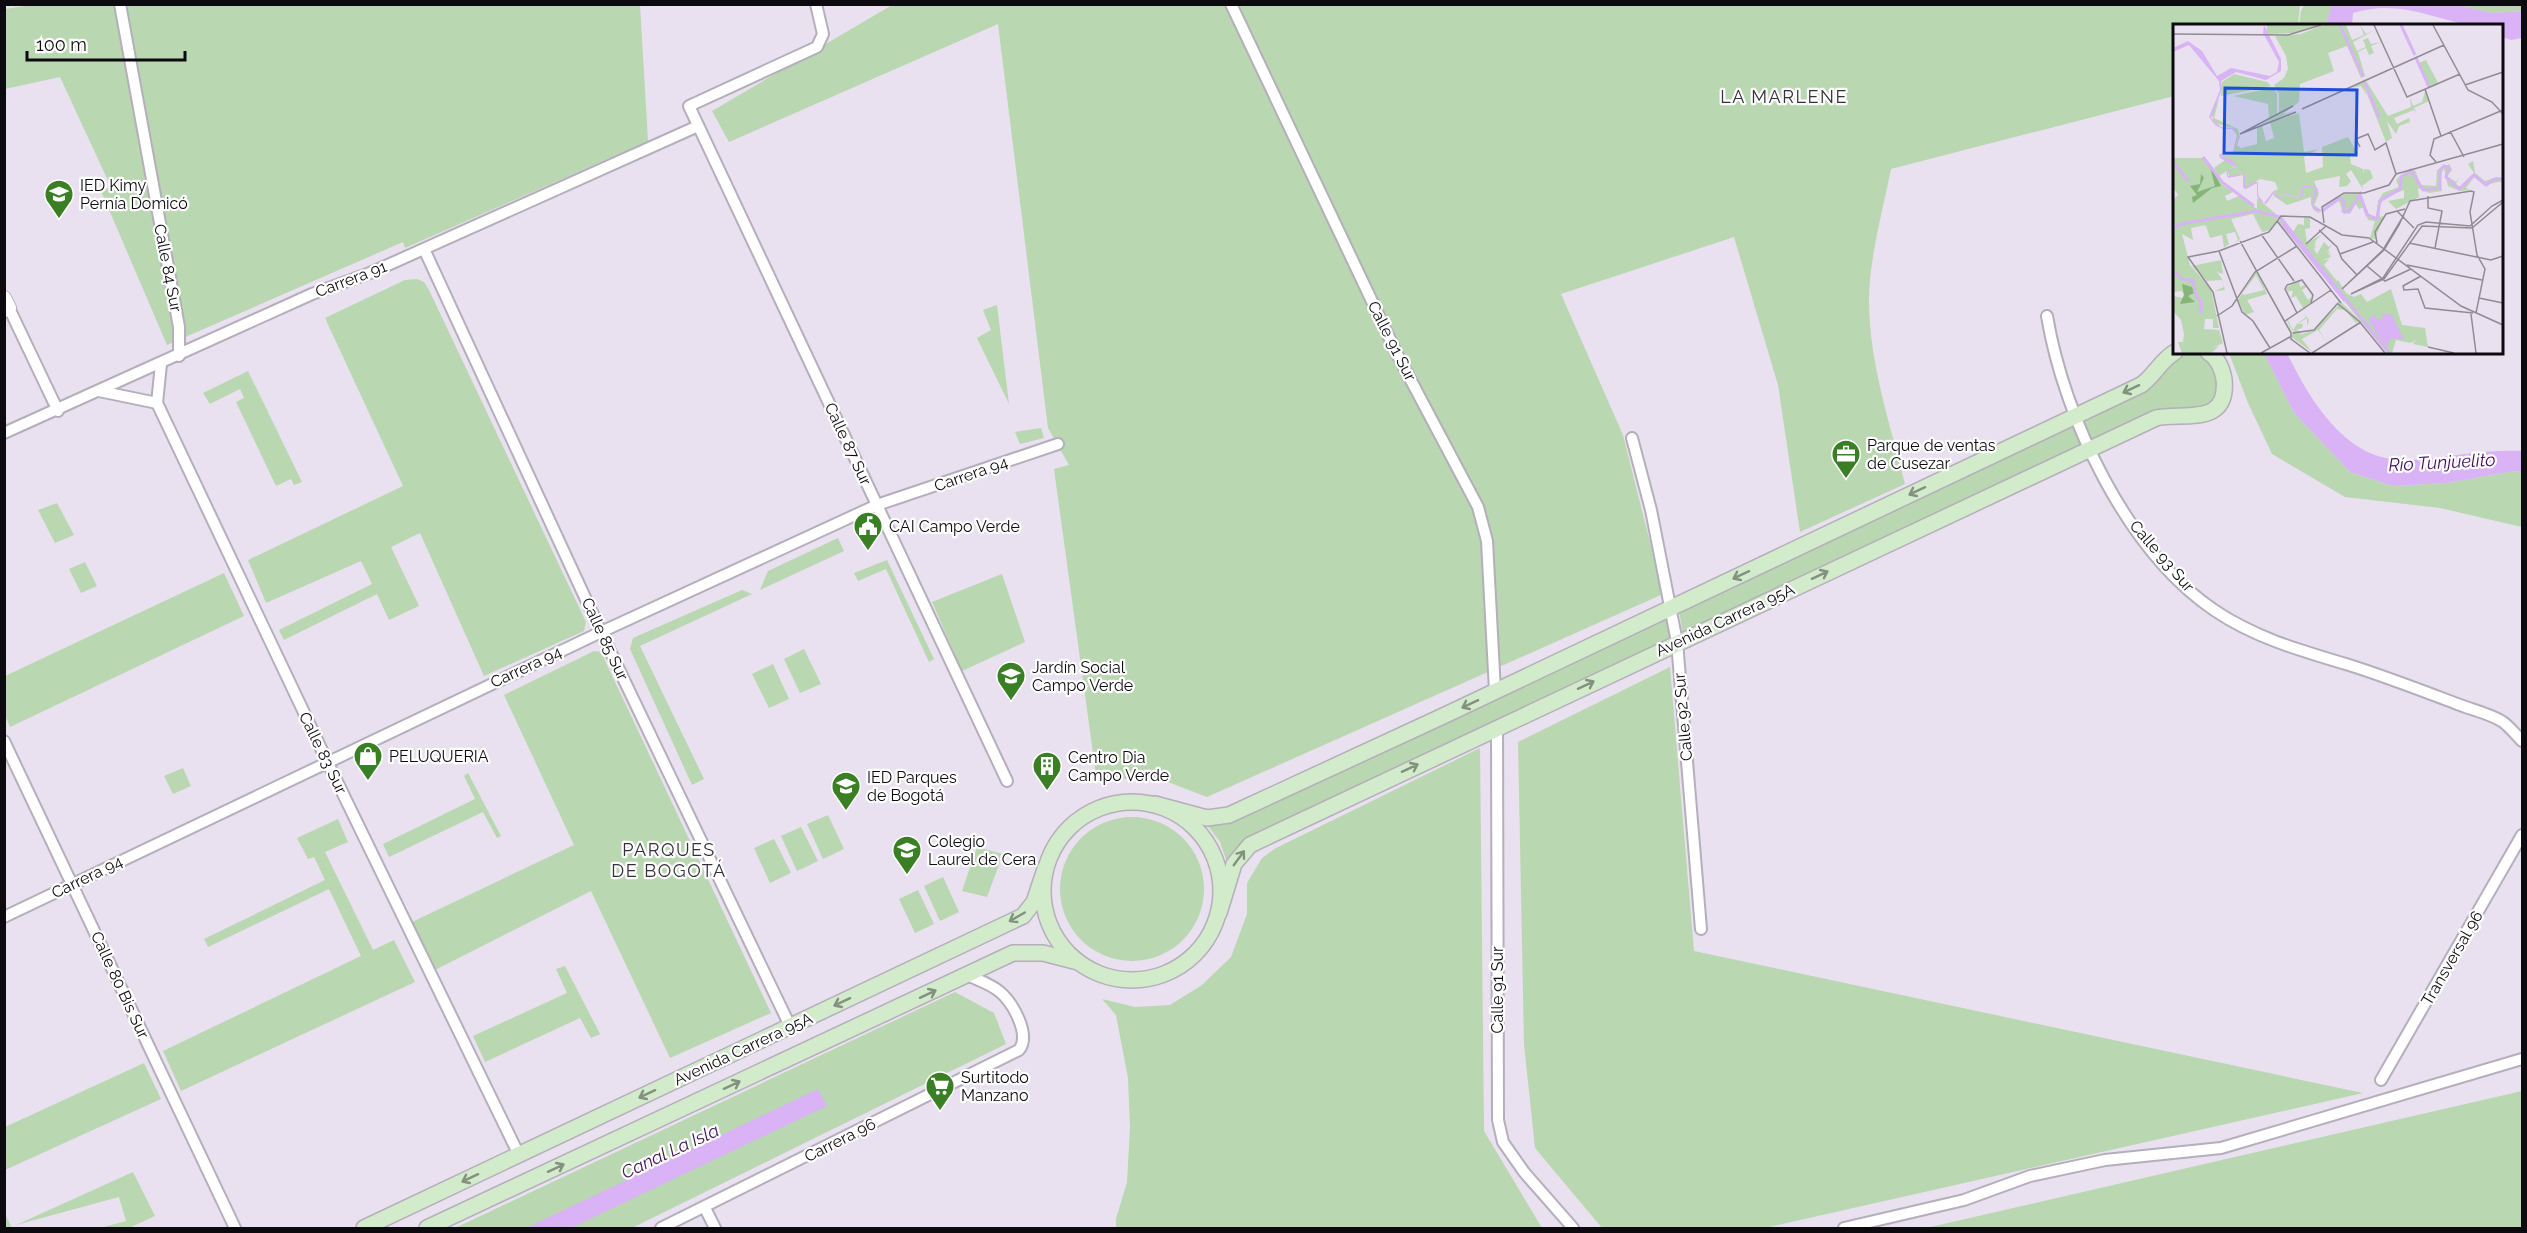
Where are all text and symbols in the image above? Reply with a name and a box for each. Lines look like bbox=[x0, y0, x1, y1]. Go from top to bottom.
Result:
scale bar bbox=[27, 24, 184, 62]
inset map bbox=[2173, 24, 2503, 354]
text: 100 m bbox=[36, 34, 87, 55]
district label: LA MARLENE bbox=[1720, 86, 1848, 107]
place label: IED Kimy Pernía Domicó bbox=[80, 176, 188, 213]
school or university icon: IED Kimy Pernía Domicó bbox=[43, 178, 75, 220]
street label: Calle 84 Sur bbox=[150, 222, 186, 314]
street label: Carrera 91 bbox=[313, 257, 389, 301]
street label: Calle 91 Sur bbox=[1364, 298, 1420, 384]
one-way arrow bbox=[2123, 384, 2141, 396]
street label: Calle 87 Sur bbox=[821, 400, 876, 489]
place label: Parque de ventas de Cusezar bbox=[1867, 436, 1996, 473]
office icon: Parque de ventas de Cusezar bbox=[1830, 438, 1862, 480]
water label: Río Tunjuelito bbox=[2388, 449, 2496, 475]
street label: Carrera 94 bbox=[932, 452, 1011, 495]
one-way arrow bbox=[1909, 486, 1927, 498]
public building icon: CAI Campo Verde bbox=[852, 510, 884, 552]
street label: Calle 93 Sur bbox=[2126, 516, 2199, 596]
place label: CAI Campo Verde bbox=[889, 517, 1020, 536]
one-way arrow bbox=[1732, 569, 1750, 581]
one-way arrow bbox=[1811, 569, 1829, 581]
street label: Avenida Carrera 95A bbox=[1653, 579, 1798, 660]
street label: Calle 85 Sur bbox=[578, 595, 633, 684]
street label: Carrera 94 bbox=[487, 642, 565, 692]
place label: Jardín Social Campo Verde bbox=[1032, 658, 1133, 695]
school or university icon: Jardín Social Campo Verde bbox=[995, 660, 1027, 702]
street label: Calle 92 Sur bbox=[1670, 672, 1696, 762]
one-way arrow bbox=[1577, 678, 1595, 690]
one-way arrow bbox=[1461, 698, 1479, 710]
street label: Calle 83 Sur bbox=[295, 709, 351, 797]
shop icon: PELUQUERIA bbox=[352, 740, 384, 782]
place label: PELUQUERIA bbox=[389, 747, 489, 766]
place label: Centro Dia Campo Verde bbox=[1068, 748, 1169, 785]
building icon: Centro Dia Campo Verde bbox=[1031, 750, 1063, 792]
one-way arrow bbox=[1401, 762, 1419, 774]
place label: IED Parques de Bogotá bbox=[867, 768, 957, 805]
school or university icon: IED Parques de Bogotá bbox=[830, 770, 862, 812]
place label: Colegio Laurel de Cera bbox=[928, 832, 1036, 869]
school or university icon: Colegio Laurel de Cera bbox=[891, 834, 923, 876]
district label: PARQUES DE BOGOTÁ bbox=[611, 839, 727, 881]
one-way arrow bbox=[1233, 851, 1246, 867]
street label: Carrera 94 bbox=[48, 852, 126, 902]
street label: Transversal 96 bbox=[2417, 907, 2487, 1009]
one-way arrow bbox=[1009, 911, 1026, 923]
street label: Calle 80 Bis Sur bbox=[87, 928, 153, 1042]
street label: Calle 91 Sur bbox=[1488, 946, 1507, 1034]
one-way arrow bbox=[919, 987, 937, 999]
one-way arrow bbox=[833, 996, 851, 1008]
street label: Avenida Carrera 95A bbox=[671, 1008, 816, 1089]
place label: Surtitodo Manzano bbox=[961, 1068, 1029, 1105]
supermarket icon: Surtitodo Manzano bbox=[924, 1070, 956, 1112]
one-way arrow bbox=[723, 1079, 741, 1091]
one-way arrow bbox=[638, 1089, 656, 1101]
street label: Carrera 96 bbox=[801, 1114, 879, 1166]
water label: Canal La Isla bbox=[618, 1119, 722, 1183]
one-way arrow bbox=[546, 1162, 564, 1173]
one-way arrow bbox=[462, 1173, 480, 1185]

